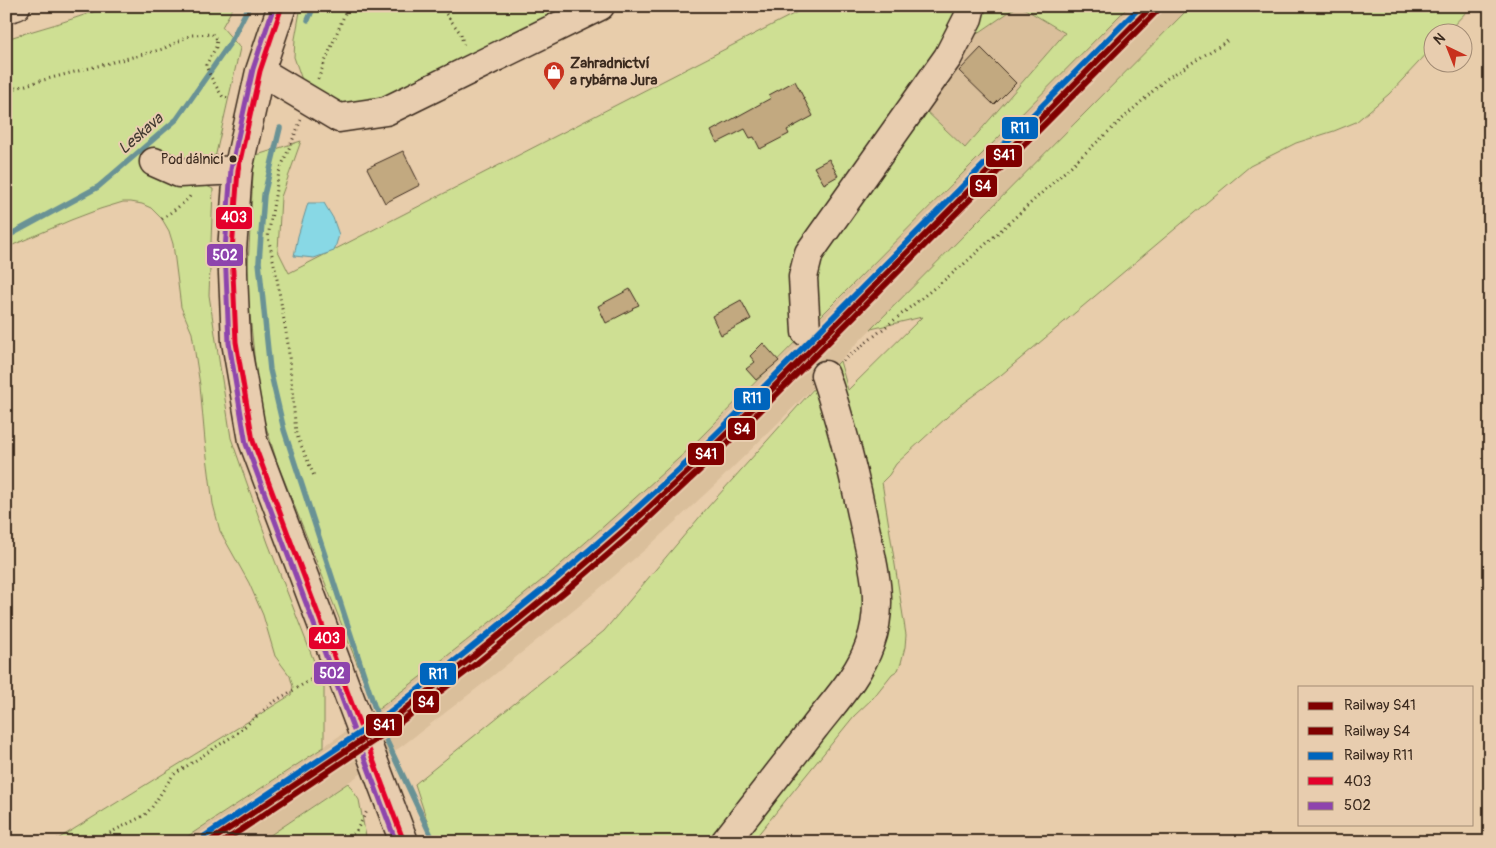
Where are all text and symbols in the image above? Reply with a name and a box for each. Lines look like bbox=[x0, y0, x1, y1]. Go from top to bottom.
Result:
north arrow bbox=[1424, 22, 1474, 72]
text: N bbox=[1430, 29, 1449, 48]
place label: Zahradnictví a rybárna Jura bbox=[570, 54, 658, 90]
shop icon: Zahradnictví a rybárna Jura bbox=[542, 60, 566, 91]
water label: Leskava bbox=[114, 108, 168, 159]
line badge: R11 bbox=[1001, 116, 1039, 140]
text: R11 bbox=[1010, 120, 1030, 137]
line badge: S41 bbox=[985, 144, 1023, 168]
text: S41 bbox=[993, 147, 1015, 164]
place label: Pod dálnicí bbox=[161, 151, 224, 168]
marker: Pod dálnicí bbox=[228, 154, 238, 164]
line badge: S4 bbox=[969, 174, 998, 198]
text: S4 bbox=[975, 178, 992, 195]
line badge: 403 bbox=[215, 206, 253, 230]
text: 403 bbox=[221, 209, 247, 226]
line badge: 502 bbox=[206, 243, 244, 267]
text: 502 bbox=[213, 247, 238, 264]
line badge: R11 bbox=[733, 387, 771, 411]
text: R11 bbox=[742, 390, 762, 407]
line badge: S4 bbox=[727, 417, 756, 441]
text: S4 bbox=[734, 421, 751, 438]
line badge: S41 bbox=[687, 442, 725, 466]
text: S41 bbox=[695, 446, 717, 463]
line badge: 403 bbox=[308, 626, 346, 650]
text: 403 bbox=[314, 630, 340, 647]
line badge: 502 bbox=[313, 661, 351, 685]
line badge: R11 bbox=[419, 662, 457, 686]
text: 502 bbox=[320, 665, 345, 682]
text: R11 bbox=[428, 666, 448, 683]
legend bbox=[1298, 686, 1474, 826]
line badge: S4 bbox=[412, 690, 440, 714]
text: S4 bbox=[418, 694, 435, 711]
text: Railway S41 bbox=[1344, 696, 1416, 715]
line badge: S41 bbox=[365, 713, 403, 737]
text: S41 bbox=[373, 717, 395, 734]
text: Railway S4 bbox=[1344, 722, 1410, 741]
text: Railway R11 bbox=[1344, 746, 1413, 765]
text: 403 bbox=[1344, 772, 1371, 791]
text: 502 bbox=[1344, 796, 1371, 815]

